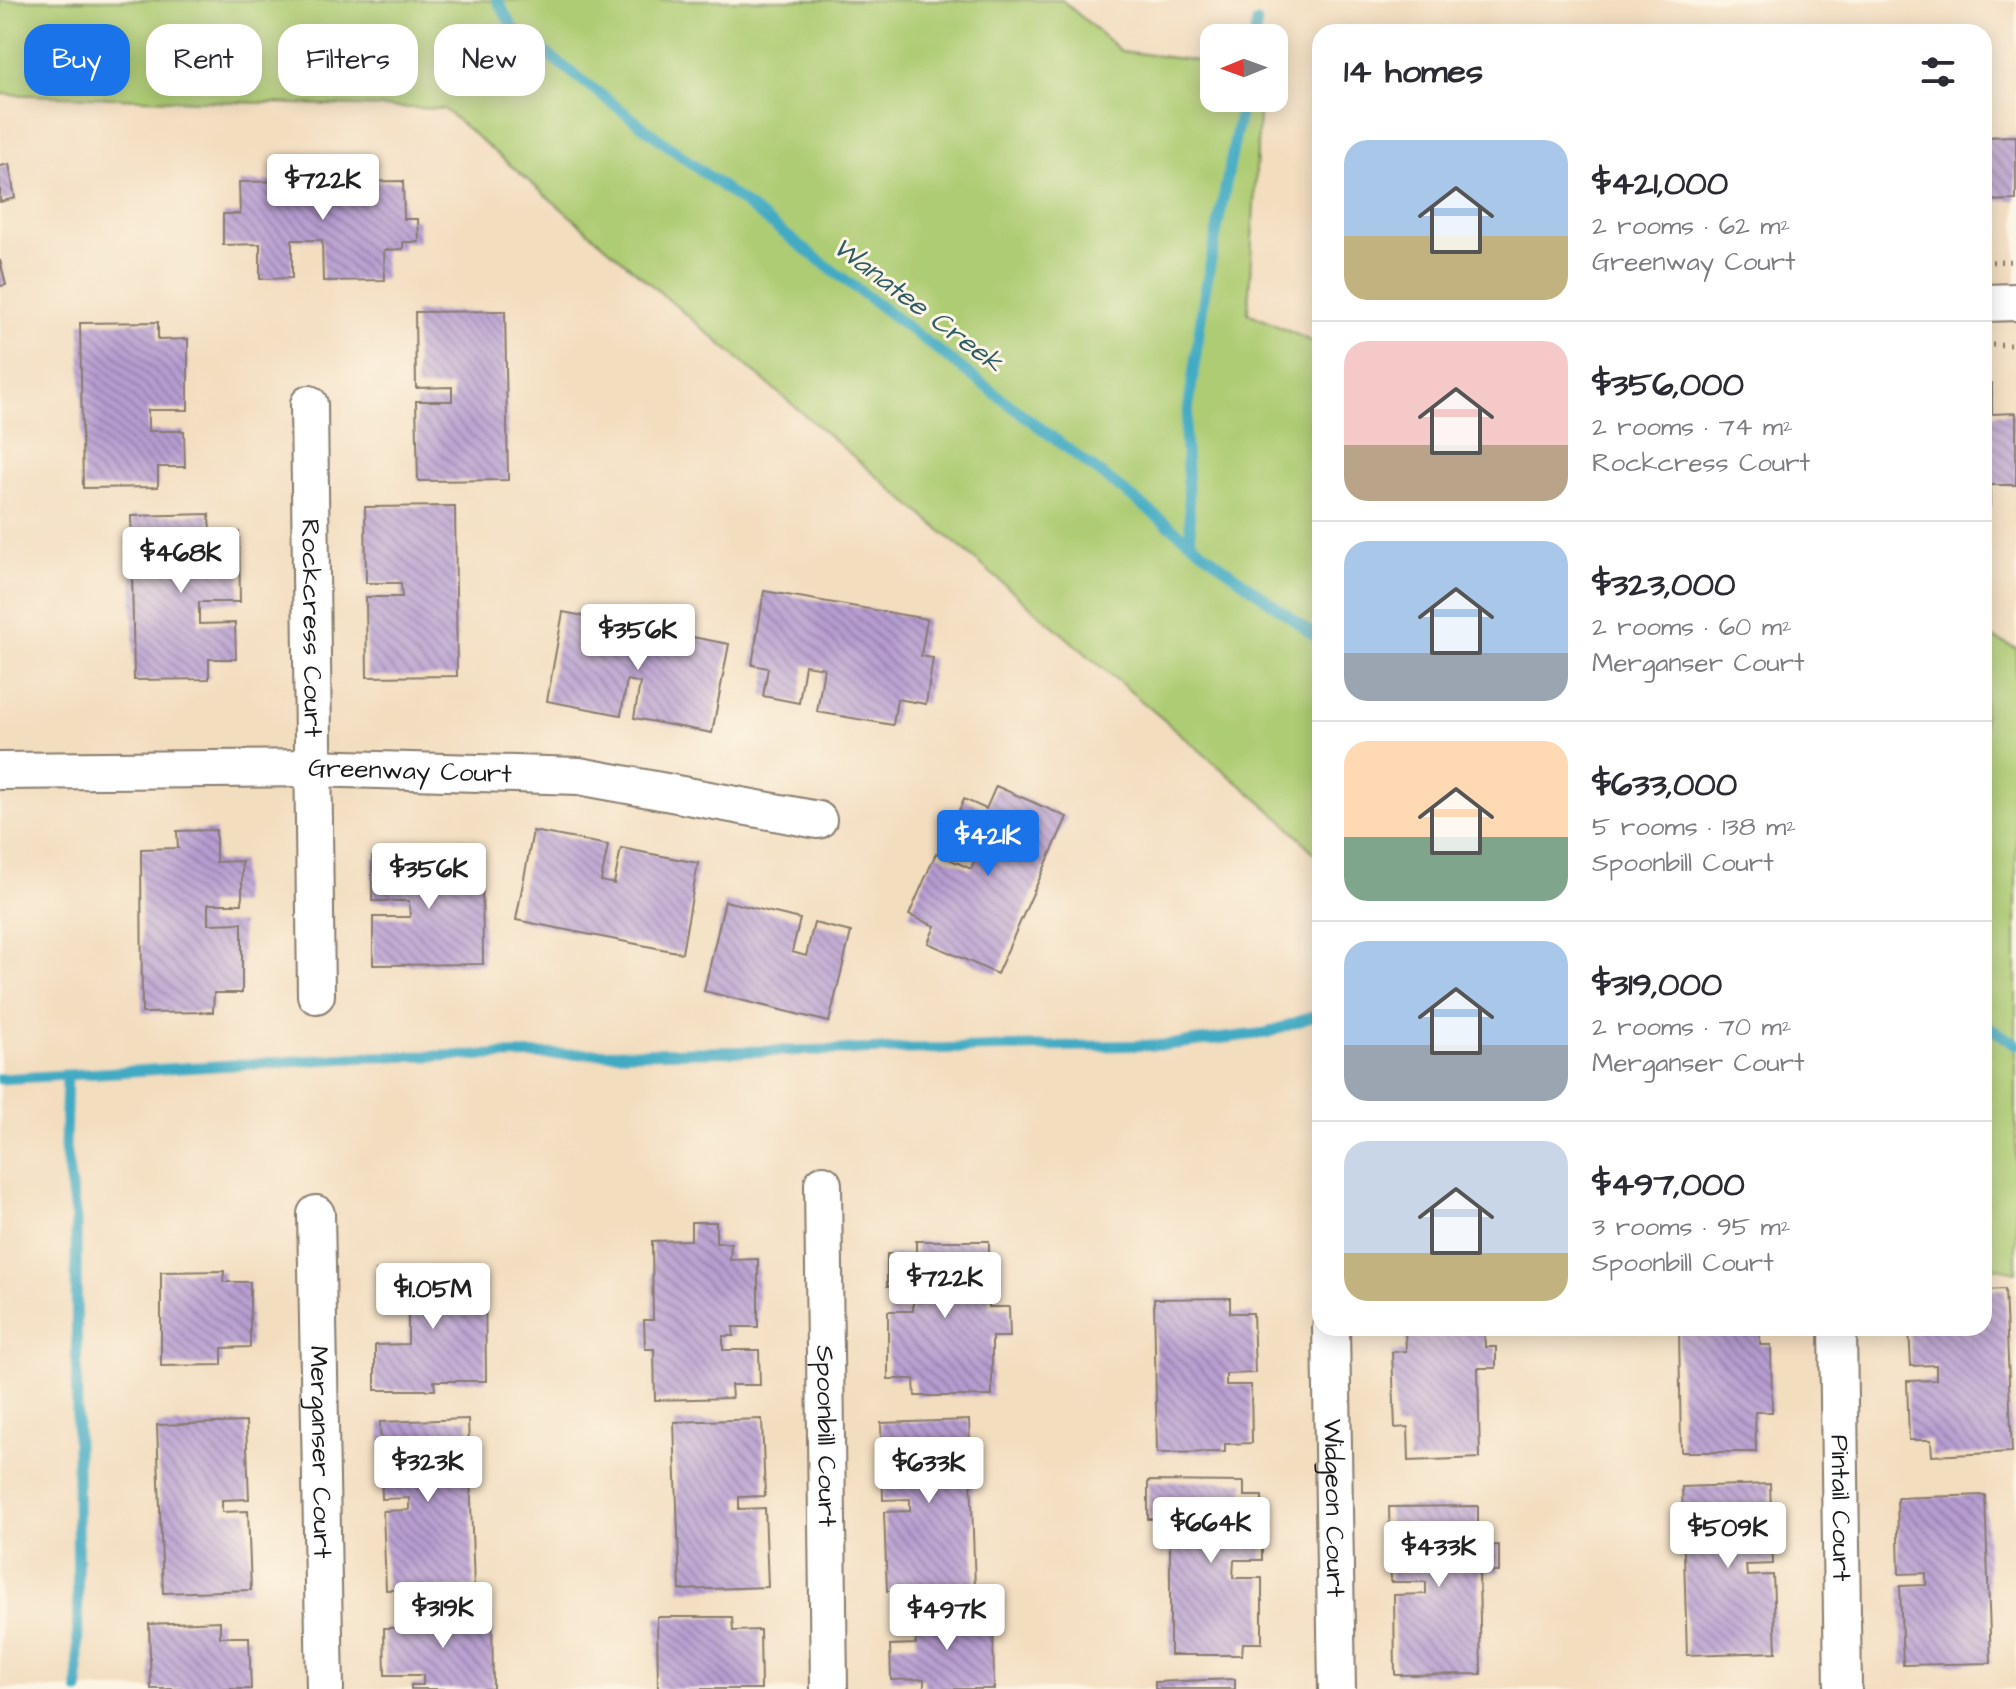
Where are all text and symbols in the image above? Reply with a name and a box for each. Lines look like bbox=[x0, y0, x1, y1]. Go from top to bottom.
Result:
chip: Buy bbox=[24, 24, 130, 96]
chip: Rent bbox=[146, 24, 262, 96]
chip: Filters bbox=[278, 24, 418, 96]
chip: New bbox=[434, 24, 545, 96]
north arrow bbox=[1200, 24, 1288, 112]
map controls bbox=[1200, 24, 1288, 112]
text: 14 homes bbox=[1344, 48, 1483, 96]
icon: filters bbox=[1916, 50, 1960, 94]
pin: $722K bbox=[267, 154, 379, 222]
text: $421,000 bbox=[1592, 160, 1728, 208]
text: $722K bbox=[285, 162, 361, 198]
icon: home bbox=[1408, 172, 1504, 268]
text: 2 rooms · 62 m² bbox=[1592, 208, 1790, 244]
water label: Wanatee Creek bbox=[825, 228, 1012, 383]
text: Greenway Court bbox=[1592, 244, 1796, 280]
text: $356,000 bbox=[1592, 361, 1744, 409]
icon: home bbox=[1408, 373, 1504, 469]
text: 2 rooms · 74 m² bbox=[1592, 409, 1793, 445]
text: Rockcress Court bbox=[1592, 445, 1810, 481]
street label: Rockcress Court bbox=[292, 519, 331, 738]
pin: $468K bbox=[125, 527, 237, 595]
text: $468K bbox=[140, 535, 222, 571]
text: $323,000 bbox=[1592, 561, 1735, 609]
icon: home bbox=[1408, 573, 1504, 669]
pin: $356K bbox=[582, 604, 694, 672]
text: 2 rooms · 60 m² bbox=[1592, 609, 1792, 645]
text: $356K bbox=[599, 612, 677, 648]
text: Merganser Court bbox=[1592, 645, 1805, 681]
street label: Greenway Court bbox=[308, 750, 513, 792]
text: $633,000 bbox=[1592, 761, 1737, 809]
icon: home bbox=[1408, 773, 1504, 869]
text: 5 rooms · 138 m² bbox=[1592, 809, 1796, 845]
pin: $421K bbox=[932, 810, 1044, 878]
text: $421K bbox=[955, 818, 1021, 854]
pin: $356K bbox=[373, 843, 485, 911]
text: Spoonbill Court bbox=[1592, 845, 1774, 881]
text: $356K bbox=[390, 851, 468, 887]
text: $319,000 bbox=[1592, 961, 1722, 1009]
icon: home bbox=[1408, 973, 1504, 1069]
text: 2 rooms · 70 m² bbox=[1592, 1009, 1791, 1045]
text: Merganser Court bbox=[1592, 1045, 1805, 1081]
text: $497,000 bbox=[1592, 1161, 1745, 1209]
icon: home bbox=[1408, 1173, 1504, 1269]
text: 3 rooms · 95 m² bbox=[1592, 1209, 1791, 1245]
text: Spoonbill Court bbox=[1592, 1245, 1774, 1281]
pin: $722K bbox=[889, 1252, 1001, 1320]
text: $722K bbox=[907, 1260, 983, 1296]
pin: $1.05M bbox=[368, 1263, 498, 1331]
text: $1.05M bbox=[394, 1271, 472, 1307]
street label: Merganser Court bbox=[299, 1345, 341, 1559]
street label: Spoonbill Court bbox=[807, 1345, 845, 1528]
street label: Widgeon Court bbox=[1313, 1418, 1353, 1598]
street label: Pintail Court bbox=[1821, 1434, 1860, 1582]
pin: $323K bbox=[372, 1436, 484, 1504]
pin: $633K bbox=[873, 1437, 985, 1505]
text: $323K bbox=[392, 1444, 464, 1480]
text: $633K bbox=[893, 1445, 965, 1481]
pin: $664K bbox=[1155, 1497, 1267, 1565]
pin: $509K bbox=[1672, 1502, 1784, 1570]
text: $664K bbox=[1171, 1505, 1251, 1541]
text: $509K bbox=[1688, 1510, 1768, 1546]
pin: $433K bbox=[1383, 1521, 1495, 1589]
text: $433K bbox=[1402, 1529, 1476, 1565]
pin: $319K bbox=[387, 1582, 499, 1650]
pin: $497K bbox=[891, 1584, 1003, 1652]
text: $319K bbox=[412, 1590, 474, 1626]
text: $497K bbox=[908, 1592, 986, 1628]

